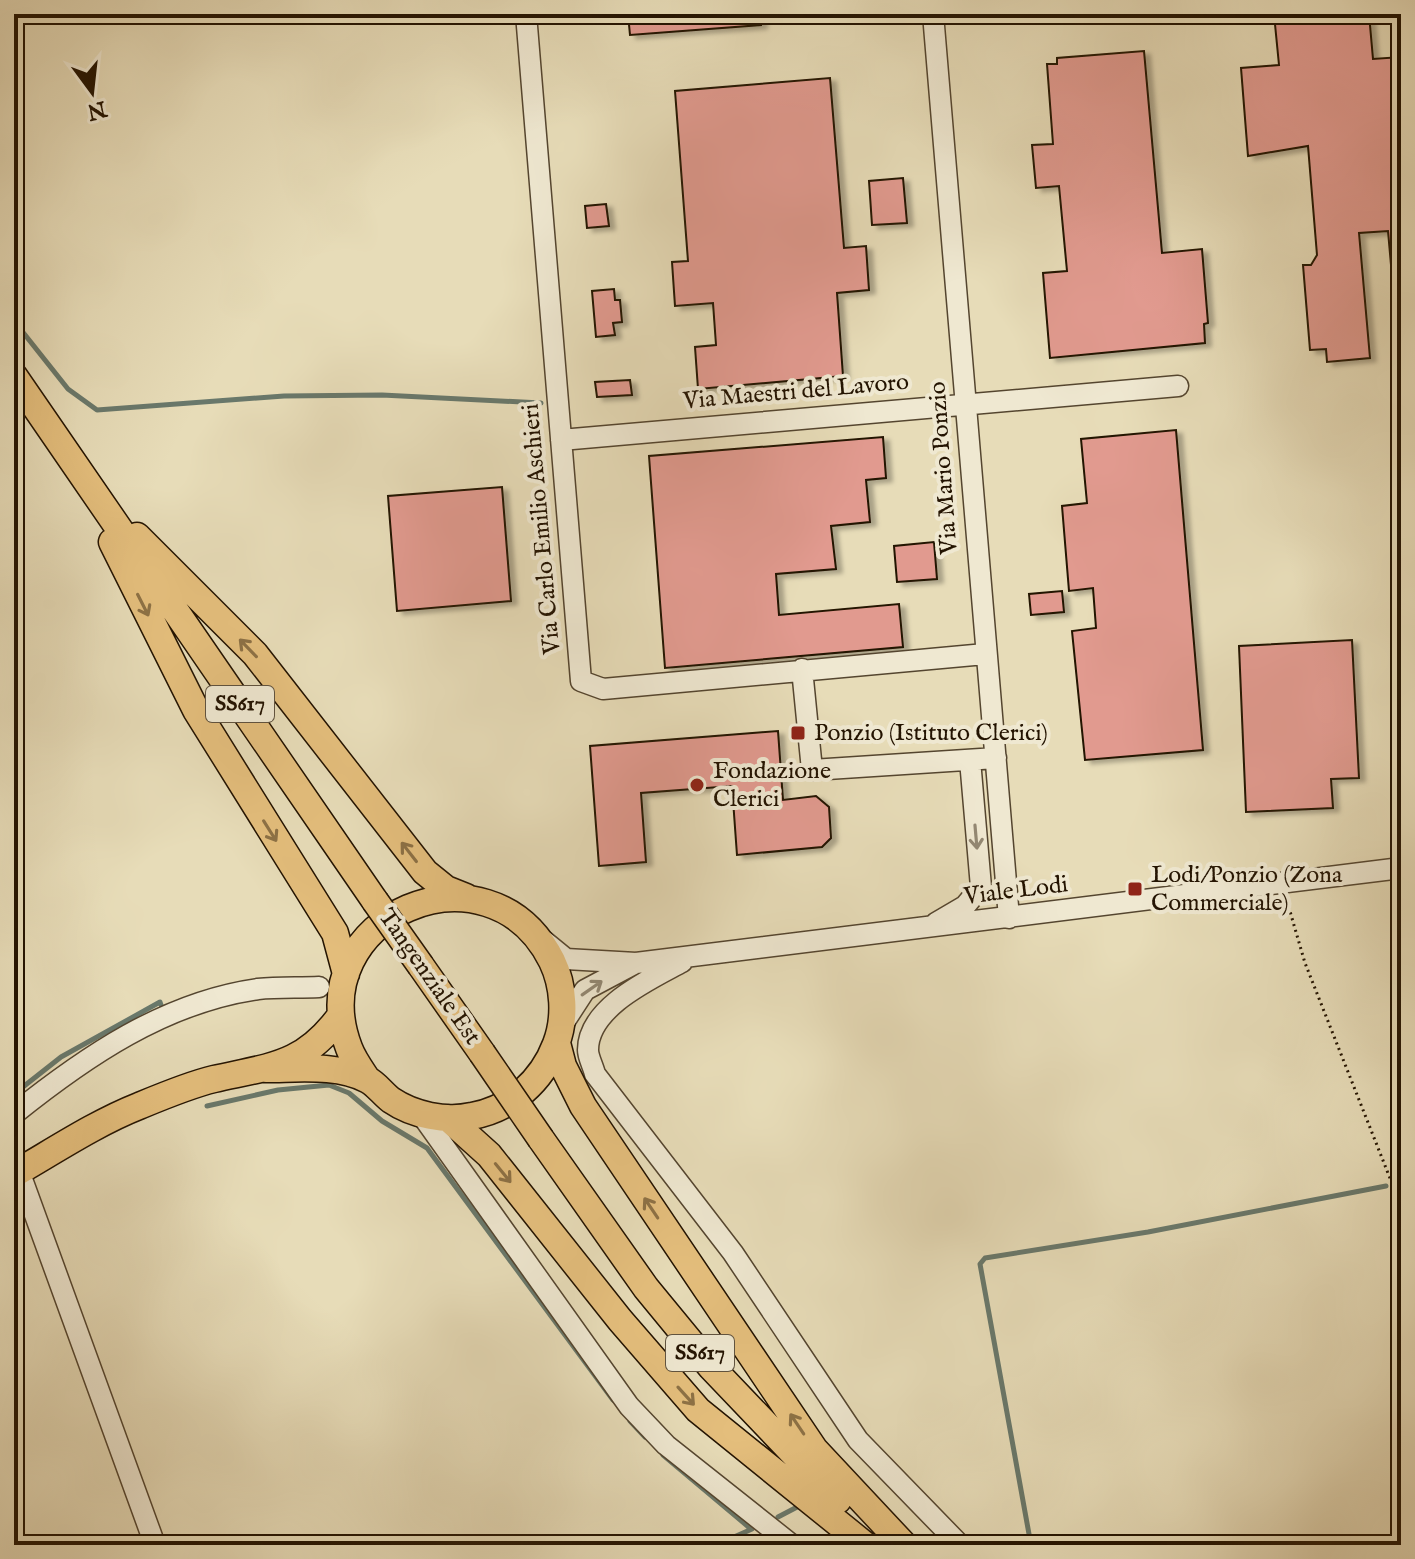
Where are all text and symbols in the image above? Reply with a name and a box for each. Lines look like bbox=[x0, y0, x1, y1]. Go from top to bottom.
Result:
north arrow bbox=[52, 52, 132, 132]
text: N bbox=[84, 93, 110, 125]
street label: Via Maestri del Lavoro bbox=[681, 367, 910, 417]
street label: Via Mario Ponzio bbox=[922, 380, 966, 557]
street label: Via Carlo Emilio Aschieri bbox=[516, 402, 568, 657]
one-way arrow bbox=[136, 592, 151, 616]
one-way arrow bbox=[239, 638, 258, 658]
road number: SS617 bbox=[206, 686, 274, 722]
place label: Ponzio (Istituto Clerici) bbox=[814, 718, 1048, 749]
marker: Ponzio (Istituto Clerici) bbox=[789, 724, 807, 742]
place label: Fondazione Clerici bbox=[713, 756, 831, 815]
marker: Fondazione Clerici bbox=[688, 776, 706, 794]
one-way arrow bbox=[263, 819, 279, 842]
one-way arrow bbox=[969, 824, 984, 850]
one-way arrow bbox=[400, 842, 418, 863]
place label: Lodi/Ponzio (Zona Commerciale) bbox=[1151, 860, 1343, 919]
street label: Viale Lodi bbox=[961, 869, 1070, 913]
marker: Lodi/Ponzio (Zona Commerciale) bbox=[1126, 880, 1144, 898]
street label: Tangenziale Est bbox=[371, 903, 487, 1051]
one-way arrow bbox=[581, 980, 602, 997]
one-way arrow bbox=[495, 1162, 512, 1183]
one-way arrow bbox=[643, 1198, 660, 1220]
road number: SS617 bbox=[666, 1335, 734, 1371]
one-way arrow bbox=[676, 1385, 694, 1405]
one-way arrow bbox=[789, 1413, 805, 1435]

